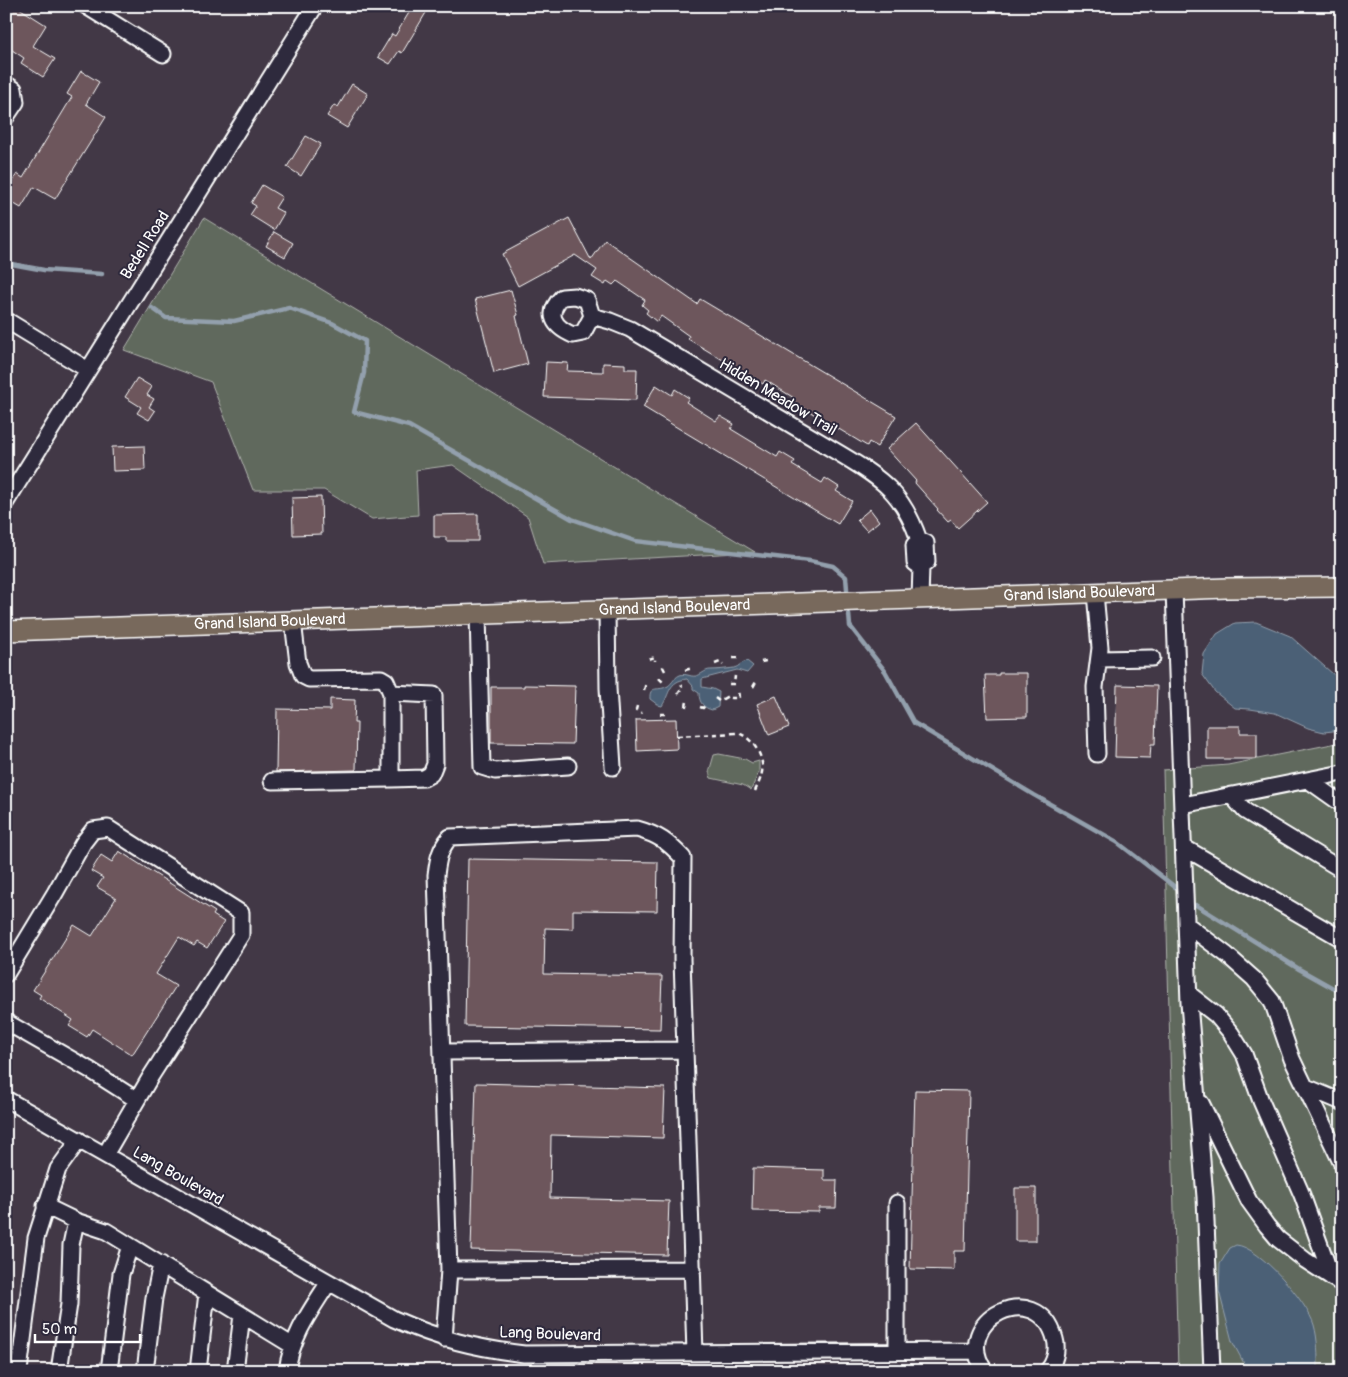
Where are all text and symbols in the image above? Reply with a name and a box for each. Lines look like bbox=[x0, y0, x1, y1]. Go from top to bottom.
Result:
street label: Bedell Road bbox=[116, 207, 174, 283]
street label: Hidden Meadow Trail bbox=[715, 354, 841, 440]
street label: Grand Island Boulevard bbox=[1003, 581, 1156, 606]
street label: Grand Island Boulevard bbox=[598, 595, 751, 620]
street label: Grand Island Boulevard bbox=[194, 609, 346, 634]
street label: Lang Boulevard bbox=[129, 1142, 227, 1210]
scale bar bbox=[35, 1312, 140, 1344]
text: 50 m bbox=[42, 1320, 77, 1339]
street label: Lang Boulevard bbox=[499, 1322, 601, 1346]

